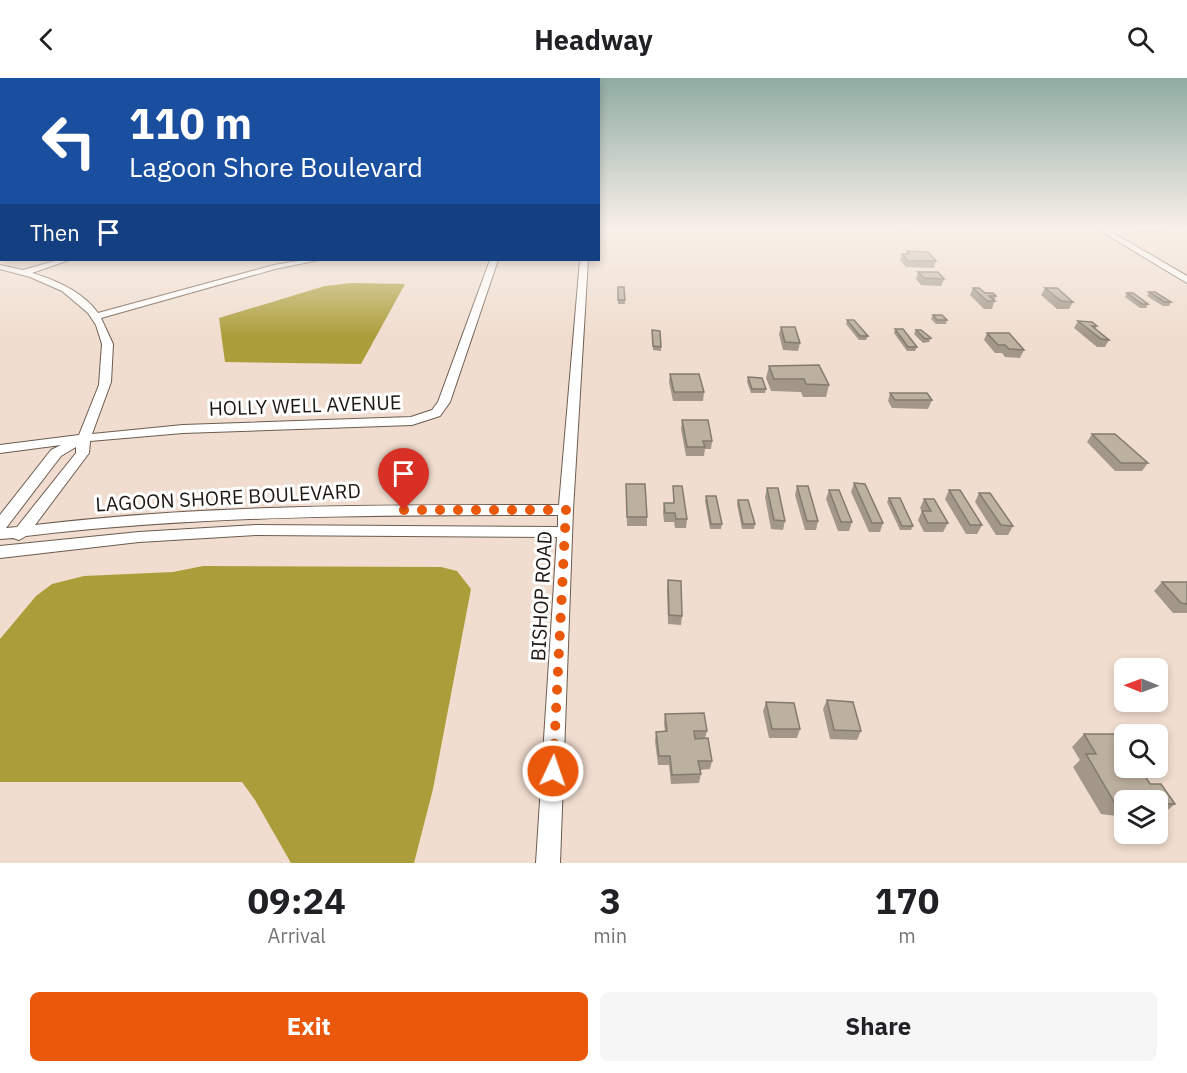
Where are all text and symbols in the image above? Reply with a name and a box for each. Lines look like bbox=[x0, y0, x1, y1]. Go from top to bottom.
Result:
text: Headway bbox=[534, 22, 653, 57]
icon: back bbox=[30, 23, 63, 56]
icon: search bbox=[1124, 23, 1157, 56]
text: 110 m bbox=[129, 96, 252, 151]
icon: left bbox=[30, 102, 108, 180]
text: Lagoon Shore Boulevard bbox=[129, 149, 423, 184]
icon: arrive bbox=[92, 216, 125, 249]
text: Then bbox=[30, 218, 80, 247]
street label: HOLLY WELL AVENUE bbox=[208, 388, 402, 422]
pin bbox=[378, 448, 429, 510]
icon: arrive bbox=[387, 457, 420, 490]
street label: LAGOON SHORE BOULEVARD bbox=[95, 477, 361, 517]
street label: BISHOP ROAD bbox=[524, 530, 558, 662]
north arrow bbox=[1114, 658, 1168, 712]
map controls bbox=[1114, 658, 1168, 844]
button: search bbox=[1114, 724, 1168, 778]
position arrow bbox=[521, 739, 585, 803]
button: layers bbox=[1114, 790, 1168, 844]
text: 09:24 bbox=[248, 877, 346, 924]
text: 3 bbox=[599, 877, 621, 924]
text: 170 bbox=[875, 877, 939, 924]
text: Arrival bbox=[268, 922, 326, 949]
text: min bbox=[593, 922, 627, 949]
text: m bbox=[898, 922, 916, 949]
button: Exit bbox=[30, 992, 588, 1061]
button: Share bbox=[600, 992, 1157, 1061]

